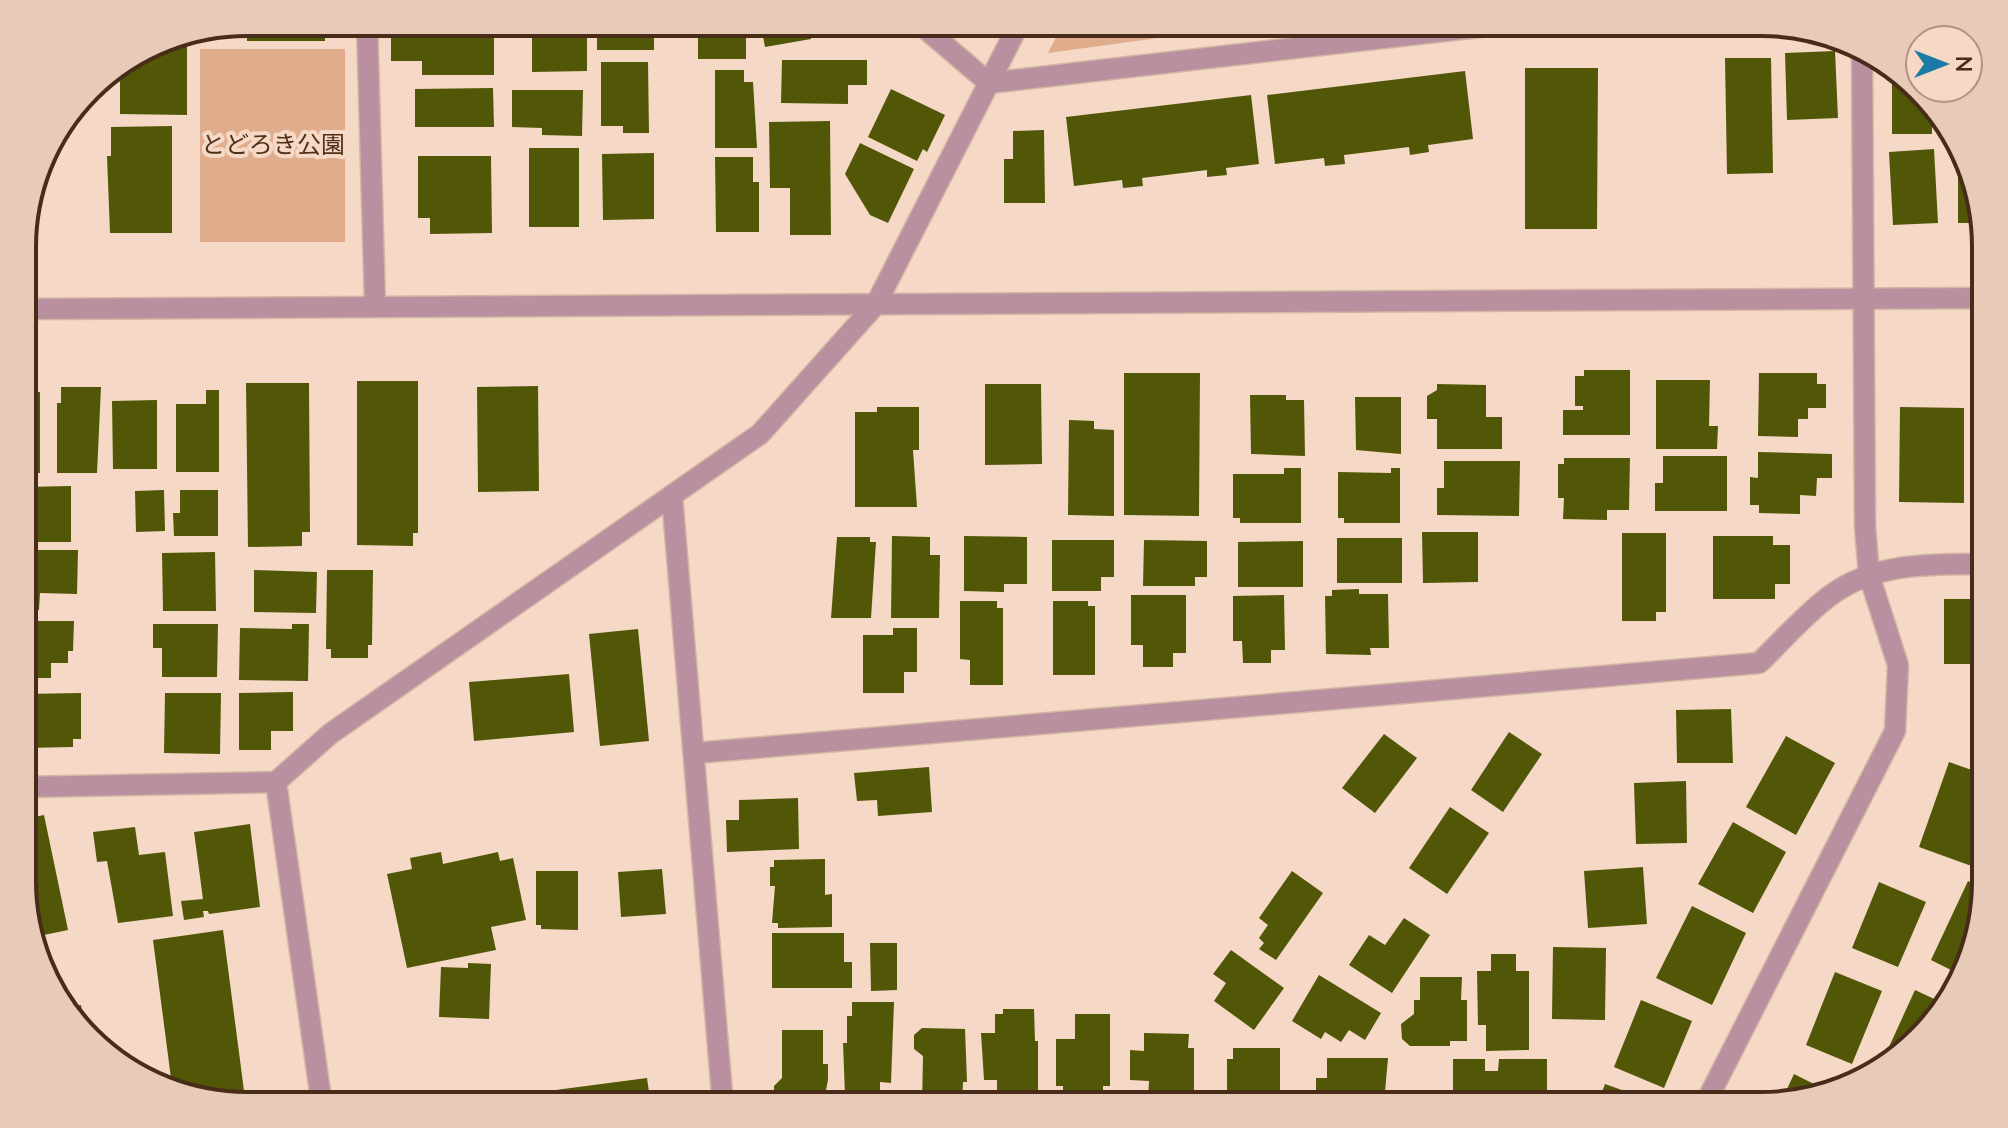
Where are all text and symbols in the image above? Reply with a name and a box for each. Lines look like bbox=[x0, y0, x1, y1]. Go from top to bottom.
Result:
north arrow bbox=[1904, 24, 1984, 104]
text: N bbox=[1948, 56, 1978, 72]
park label: とどろき公園 bbox=[201, 129, 345, 161]

